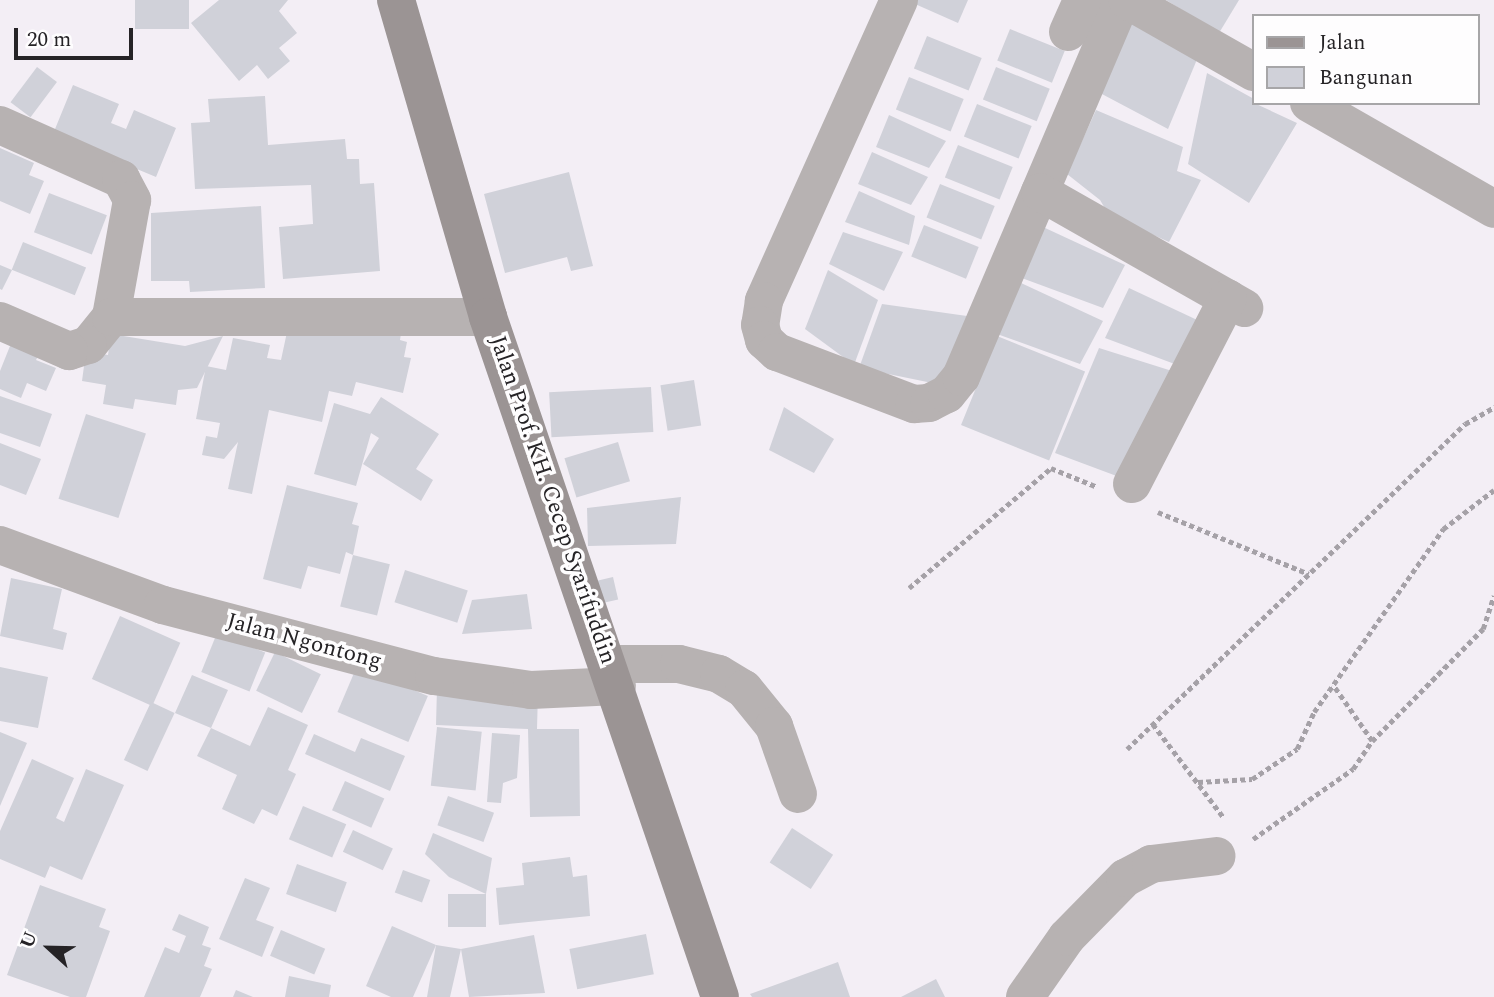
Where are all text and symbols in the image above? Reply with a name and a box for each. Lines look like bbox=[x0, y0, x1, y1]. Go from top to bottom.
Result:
scale bar bbox=[18, 14, 136, 58]
legend bbox=[1252, 14, 1480, 105]
text: 20 m bbox=[27, 24, 71, 56]
text: Jalan bbox=[1319, 27, 1365, 59]
text: Bangunan bbox=[1319, 62, 1413, 94]
street label: Jalan Prof. KH. Cecep Syarifuddin bbox=[483, 332, 621, 668]
street label: Jalan Ngontong bbox=[223, 608, 385, 676]
north arrow bbox=[14, 913, 84, 983]
text: U bbox=[13, 927, 45, 953]

